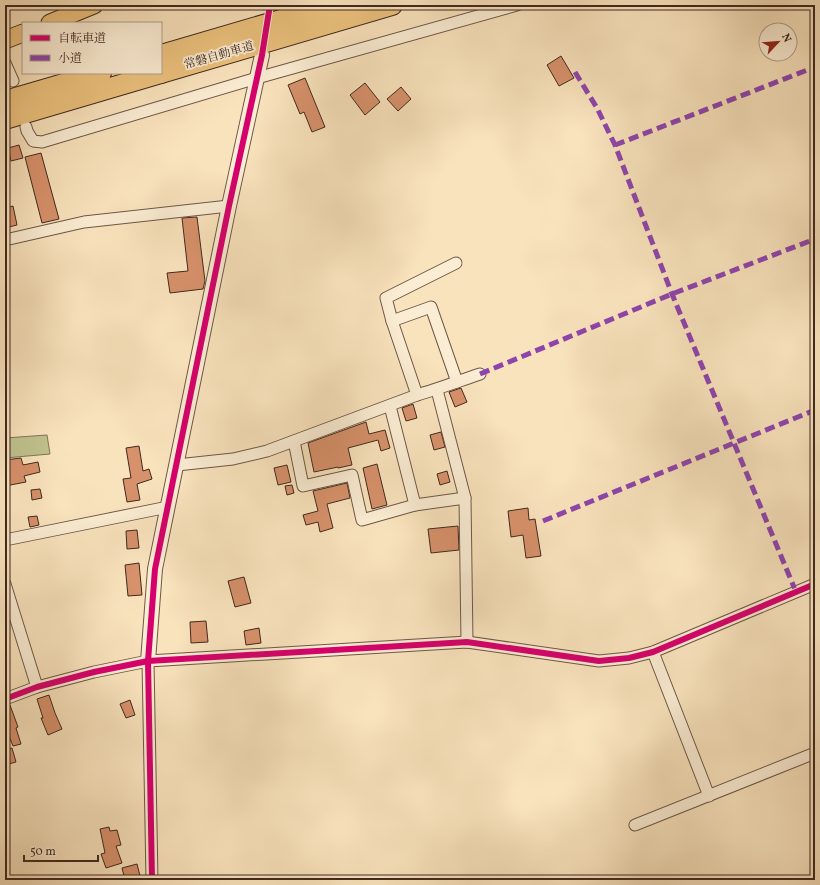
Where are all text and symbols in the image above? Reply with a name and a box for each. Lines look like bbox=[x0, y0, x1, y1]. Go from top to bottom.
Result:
legend bbox=[22, 22, 162, 74]
north arrow bbox=[758, 22, 798, 62]
text: 自転車道 bbox=[58, 31, 106, 47]
text: N bbox=[777, 31, 794, 45]
street label: 常磐自動車道 bbox=[182, 38, 256, 74]
text: 小道 bbox=[58, 51, 82, 67]
scale bar bbox=[24, 837, 98, 863]
text: 50 m bbox=[30, 844, 56, 860]

